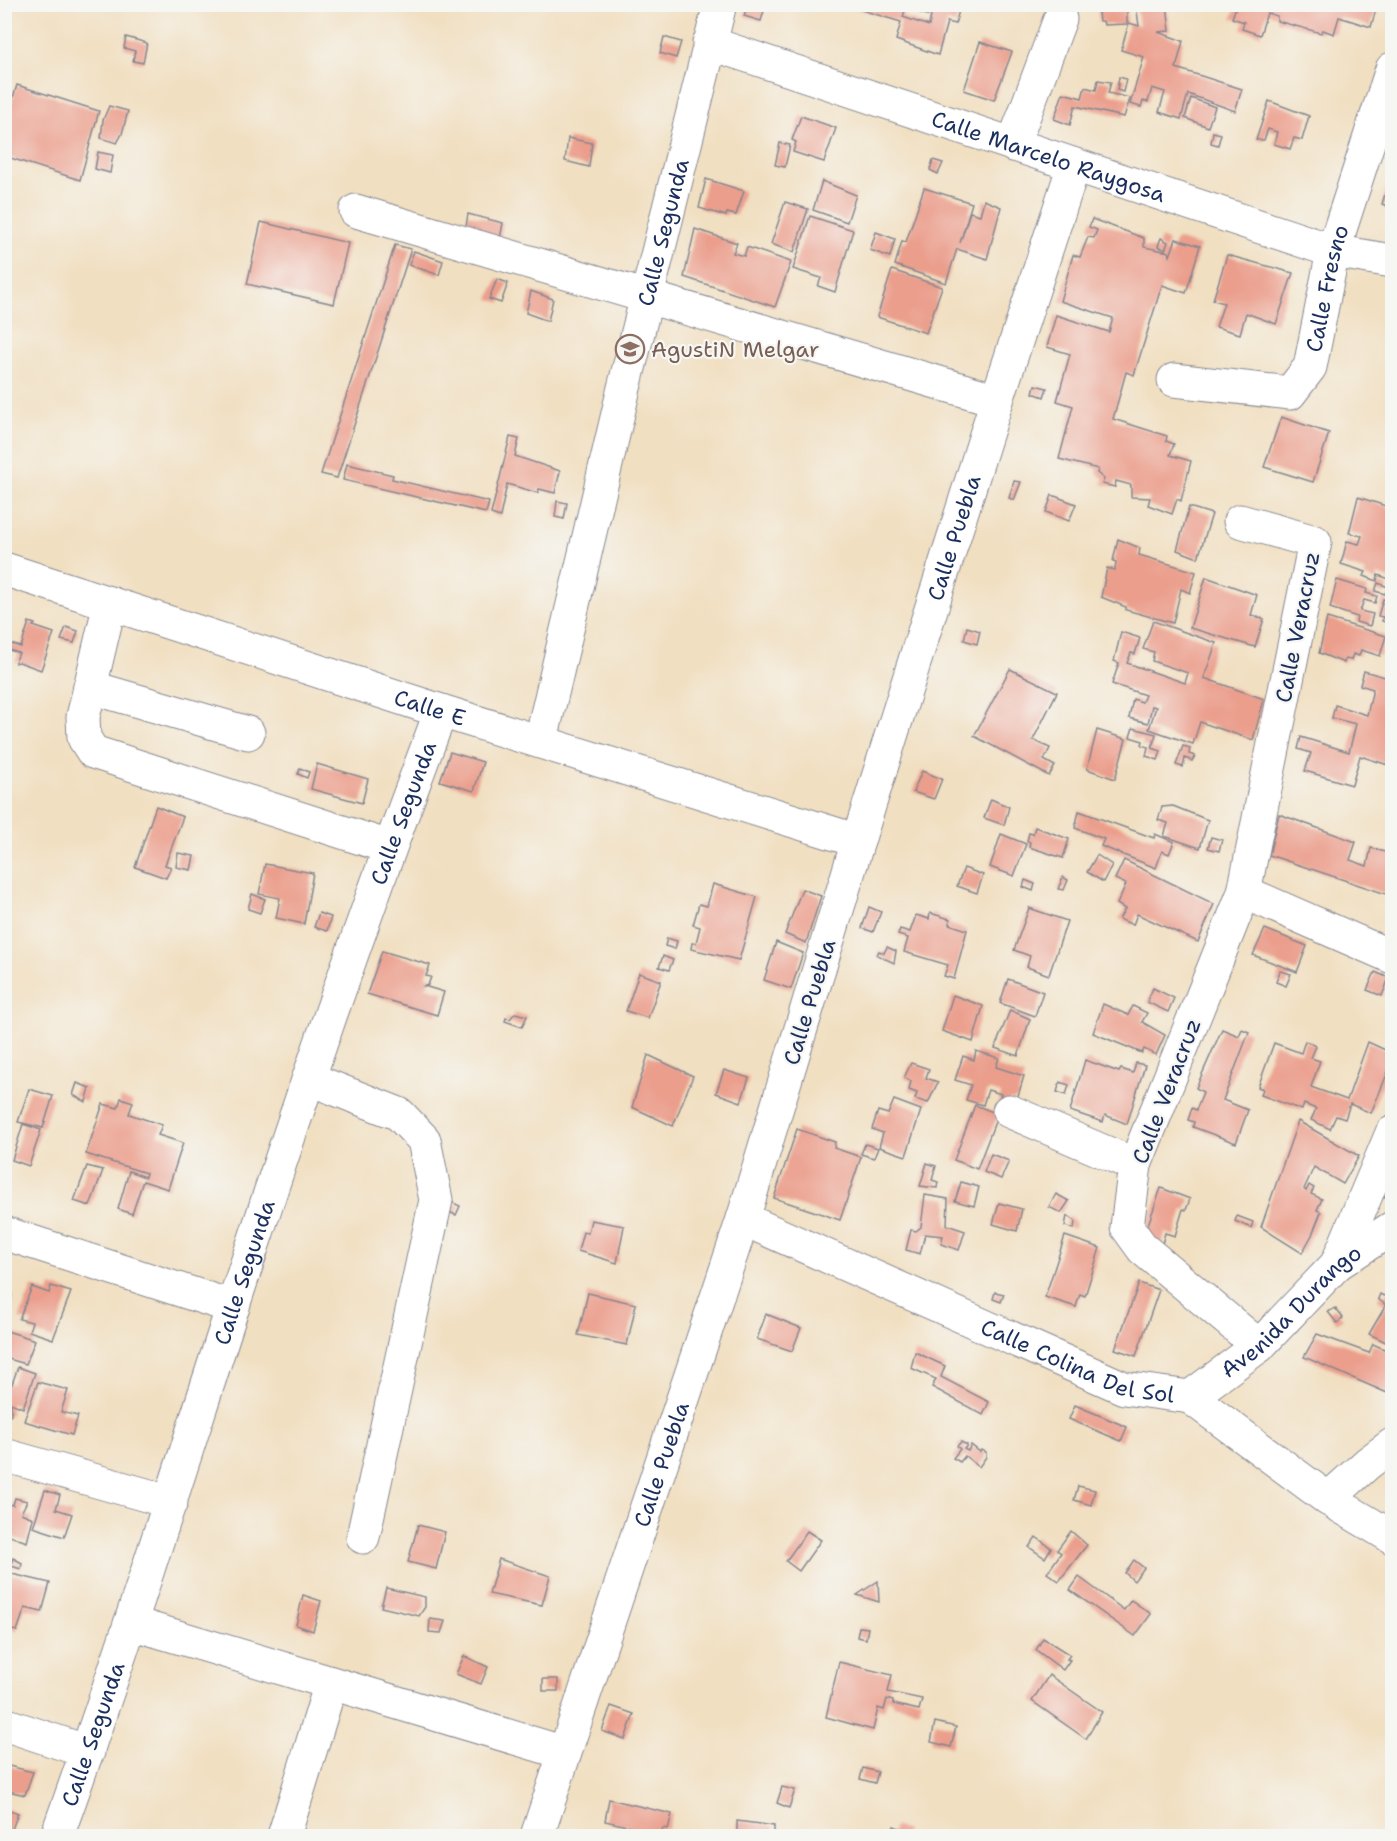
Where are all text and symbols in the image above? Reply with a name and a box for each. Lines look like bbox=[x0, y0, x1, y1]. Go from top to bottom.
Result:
street label: Calle Marcelo Raygosa bbox=[928, 104, 1169, 209]
street label: Calle Segunda bbox=[631, 156, 696, 309]
street label: Calle Fresno bbox=[1299, 221, 1356, 355]
school or university icon: AgustiN Melgar bbox=[614, 333, 646, 365]
place label: AgustiN Melgar bbox=[651, 335, 819, 364]
street label: Calle Puebla bbox=[921, 471, 988, 604]
street label: Calle Veracruz bbox=[1269, 549, 1326, 705]
street label: Calle E bbox=[390, 683, 469, 733]
street label: Calle Segunda bbox=[364, 737, 443, 889]
street label: Calle Puebla bbox=[777, 935, 842, 1069]
street label: Calle Veracruz bbox=[1125, 1014, 1207, 1168]
street label: Calle Segunda bbox=[207, 1196, 282, 1349]
street label: Avenida Durango bbox=[1215, 1238, 1367, 1384]
street label: Calle Colina Del Sol bbox=[976, 1312, 1176, 1410]
street label: Calle Puebla bbox=[627, 1398, 696, 1531]
street label: Calle Segunda bbox=[55, 1658, 132, 1810]

